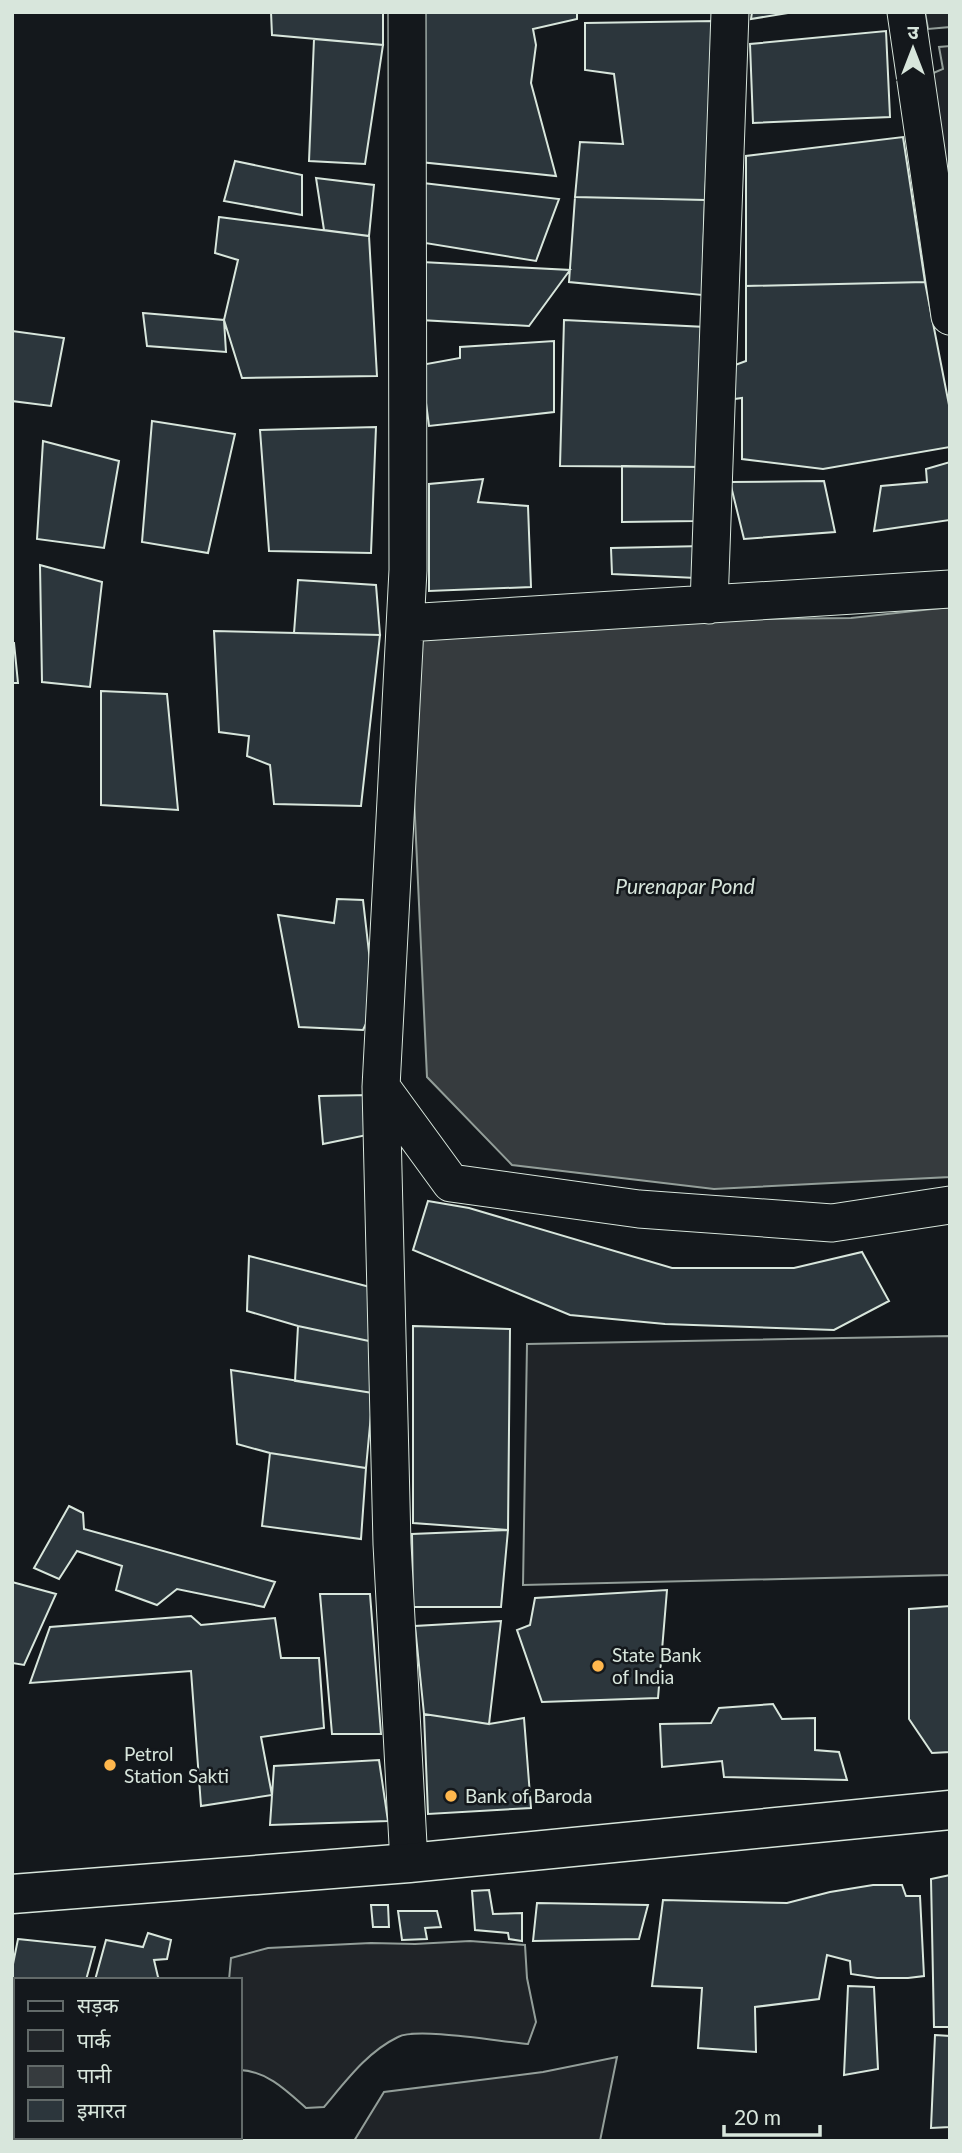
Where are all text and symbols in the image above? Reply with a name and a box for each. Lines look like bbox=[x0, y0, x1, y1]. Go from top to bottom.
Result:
north arrow bbox=[878, 14, 948, 84]
text: उ bbox=[907, 20, 919, 43]
water label: Purenapar Pond bbox=[615, 873, 755, 898]
place label: State Bank of India bbox=[612, 1643, 702, 1688]
marker: State Bank of India bbox=[590, 1658, 606, 1674]
place label: Petrol Station Sakti bbox=[124, 1742, 229, 1787]
marker: Petrol Station Sakti bbox=[102, 1757, 118, 1773]
place label: Bank of Baroda bbox=[465, 1784, 592, 1807]
marker: Bank of Baroda bbox=[443, 1788, 459, 1804]
legend bbox=[14, 1978, 242, 2139]
text: सड़क bbox=[77, 1992, 119, 2017]
text: पार्क bbox=[77, 2027, 111, 2052]
text: पानी bbox=[77, 2062, 112, 2087]
scale bar bbox=[724, 2094, 820, 2138]
text: इमारत bbox=[77, 2097, 127, 2122]
text: 20 m bbox=[734, 2104, 781, 2129]

